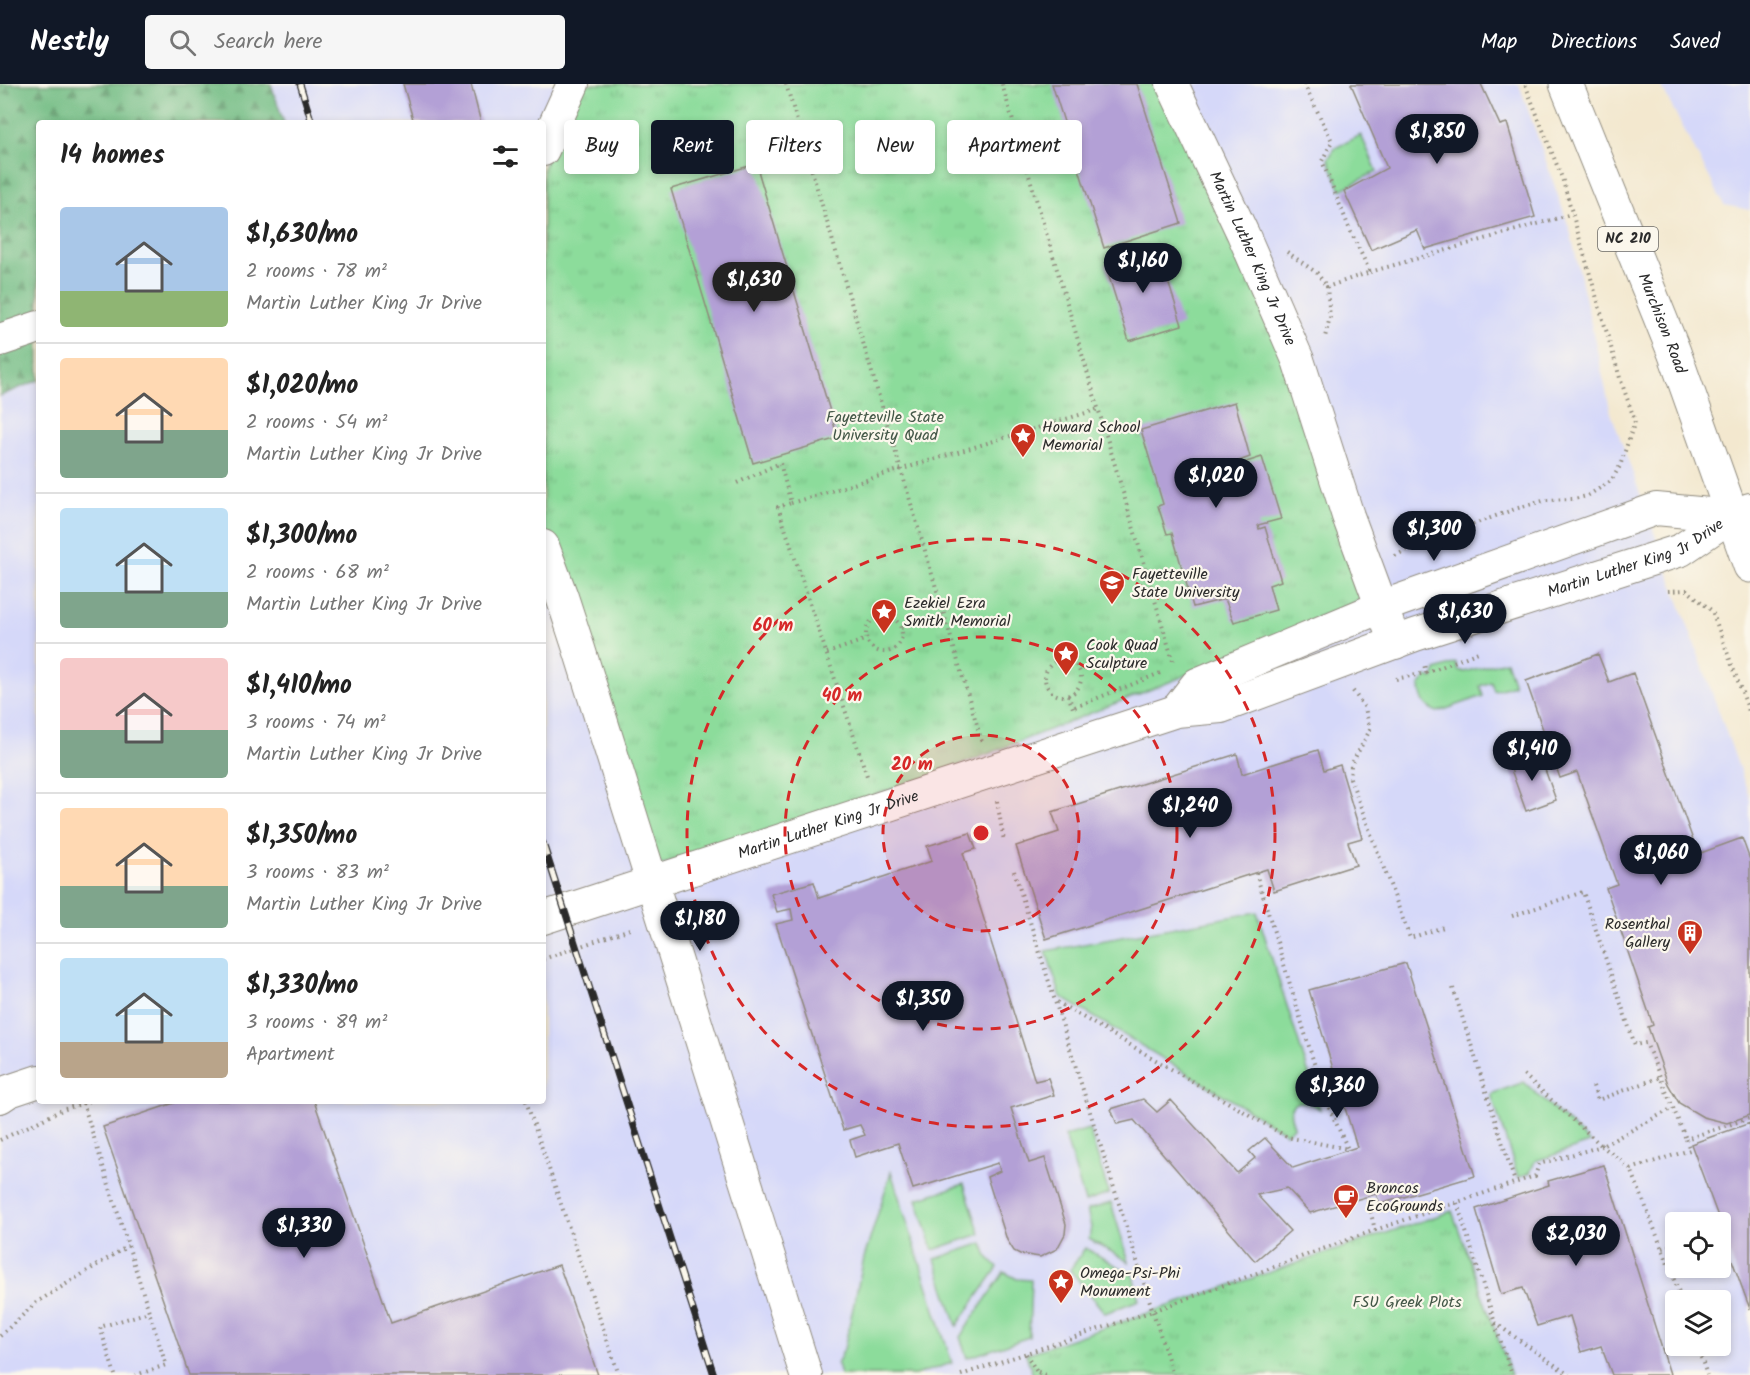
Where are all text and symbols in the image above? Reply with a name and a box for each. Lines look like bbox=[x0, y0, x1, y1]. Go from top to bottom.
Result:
search box bbox=[145, 15, 565, 69]
text: Nestly bbox=[30, 20, 109, 65]
text: Search here bbox=[214, 25, 323, 60]
icon: search bbox=[166, 26, 199, 59]
text: Map bbox=[1481, 26, 1517, 59]
text: Directions bbox=[1550, 26, 1637, 59]
text: Saved bbox=[1670, 26, 1720, 59]
pin: $1,850 bbox=[1388, 114, 1486, 165]
text: $1,850 bbox=[1409, 117, 1465, 149]
chip: Buy bbox=[564, 120, 639, 174]
chip: Rent bbox=[651, 120, 734, 174]
chip: Filters bbox=[746, 120, 843, 174]
chip: New bbox=[855, 120, 935, 174]
chip: Apartment bbox=[947, 120, 1082, 174]
text: 14 homes bbox=[60, 135, 165, 177]
icon: filters bbox=[489, 140, 522, 173]
street label: Martin Luther King Jr Drive bbox=[1202, 167, 1303, 349]
text: $1,630/mo bbox=[246, 214, 358, 256]
road number: NC 210 bbox=[1598, 227, 1658, 251]
icon: home bbox=[108, 231, 180, 303]
pin: $1,160 bbox=[1094, 243, 1192, 294]
text: $1,160 bbox=[1118, 246, 1168, 278]
text: 2 rooms · 78 m² bbox=[246, 256, 387, 288]
pin: $1,630 bbox=[705, 262, 803, 313]
text: $1,630 bbox=[726, 265, 782, 297]
street label: Murchison Road bbox=[1631, 269, 1694, 378]
text: Martin Luther King Jr Drive bbox=[246, 288, 482, 320]
text: $1,020/mo bbox=[246, 365, 358, 407]
icon: home bbox=[108, 382, 180, 454]
park label: Fayetteville State University Quad bbox=[826, 405, 944, 448]
text: 2 rooms · 54 m² bbox=[246, 407, 387, 439]
place label: Howard School Memorial bbox=[1042, 415, 1141, 458]
place icon: Howard School Memorial bbox=[1008, 421, 1038, 459]
text: Martin Luther King Jr Drive bbox=[246, 439, 482, 471]
pin: $1,020 bbox=[1167, 458, 1265, 509]
text: $1,020 bbox=[1188, 461, 1244, 493]
pin: $1,300 bbox=[1385, 511, 1483, 562]
street label: Martin Luther King Jr Drive bbox=[1544, 512, 1729, 604]
text: $1,300 bbox=[1407, 514, 1461, 546]
text: $1,300/mo bbox=[246, 515, 357, 557]
icon: home bbox=[108, 532, 180, 604]
text: 2 rooms · 68 m² bbox=[246, 557, 389, 589]
place label: Fayetteville State University bbox=[1132, 562, 1240, 605]
school or university icon: Fayetteville State University bbox=[1097, 568, 1127, 606]
text: Martin Luther King Jr Drive bbox=[246, 589, 482, 621]
place label: Ezekiel Ezra Smith Memorial bbox=[904, 591, 1011, 634]
pin: $1,630 bbox=[1416, 594, 1514, 645]
place icon: Ezekiel Ezra Smith Memorial bbox=[869, 597, 899, 635]
text: $1,630 bbox=[1437, 597, 1493, 629]
text: 60 m bbox=[753, 612, 794, 641]
place label: Cook Quad Sculpture bbox=[1086, 633, 1158, 676]
place icon: Cook Quad Sculpture bbox=[1051, 639, 1081, 677]
text: $1,410/mo bbox=[246, 665, 352, 707]
icon: home bbox=[108, 682, 180, 754]
text: 40 m bbox=[822, 682, 863, 711]
text: 3 rooms · 74 m² bbox=[246, 707, 386, 739]
pin: $1,410 bbox=[1483, 731, 1581, 782]
text: $1,410 bbox=[1507, 734, 1557, 766]
text: Martin Luther King Jr Drive bbox=[246, 739, 482, 771]
text: 20 m bbox=[891, 751, 933, 780]
street label: Martin Luther King Jr Drive bbox=[734, 783, 922, 866]
pin: $1,240 bbox=[1141, 788, 1239, 839]
text: $1,240 bbox=[1162, 791, 1218, 823]
text: $1,350/mo bbox=[246, 815, 357, 857]
centre of rings bbox=[971, 823, 991, 843]
icon: home bbox=[108, 832, 180, 904]
pin: $1,060 bbox=[1612, 835, 1710, 886]
text: $1,060 bbox=[1634, 838, 1688, 870]
text: 3 rooms · 83 m² bbox=[246, 857, 389, 889]
text: Martin Luther King Jr Drive bbox=[246, 889, 482, 921]
pin: $1,180 bbox=[651, 901, 749, 952]
text: $1,180 bbox=[674, 904, 726, 936]
place label: Rosenthal Gallery bbox=[1605, 912, 1670, 955]
building icon: Rosenthal Gallery bbox=[1675, 918, 1705, 956]
text: $1,330/mo bbox=[246, 965, 358, 1007]
pin: $1,350 bbox=[874, 981, 972, 1032]
icon: home bbox=[108, 982, 180, 1054]
text: $1,350 bbox=[896, 984, 950, 1016]
text: 3 rooms · 89 m² bbox=[246, 1007, 387, 1039]
text: Apartment bbox=[246, 1039, 335, 1071]
pin: $1,360 bbox=[1288, 1068, 1386, 1119]
text: $1,360 bbox=[1309, 1071, 1365, 1103]
place label: Broncos EcoGrounds bbox=[1366, 1176, 1443, 1219]
cafe icon: Broncos EcoGrounds bbox=[1331, 1182, 1361, 1220]
pin: $1,330 bbox=[255, 1208, 353, 1259]
text: $1,330 bbox=[276, 1211, 332, 1243]
map controls bbox=[1665, 1212, 1731, 1356]
button: locate bbox=[1665, 1212, 1731, 1278]
pin: $2,030 bbox=[1527, 1216, 1625, 1267]
text: $2,030 bbox=[1546, 1219, 1606, 1251]
place label: Omega-Psi-Phi Monument bbox=[1080, 1261, 1181, 1304]
place icon: Omega-Psi-Phi Monument bbox=[1046, 1267, 1076, 1305]
park label: FSU Greek Plots bbox=[1352, 1290, 1462, 1315]
button: layers bbox=[1665, 1290, 1731, 1356]

